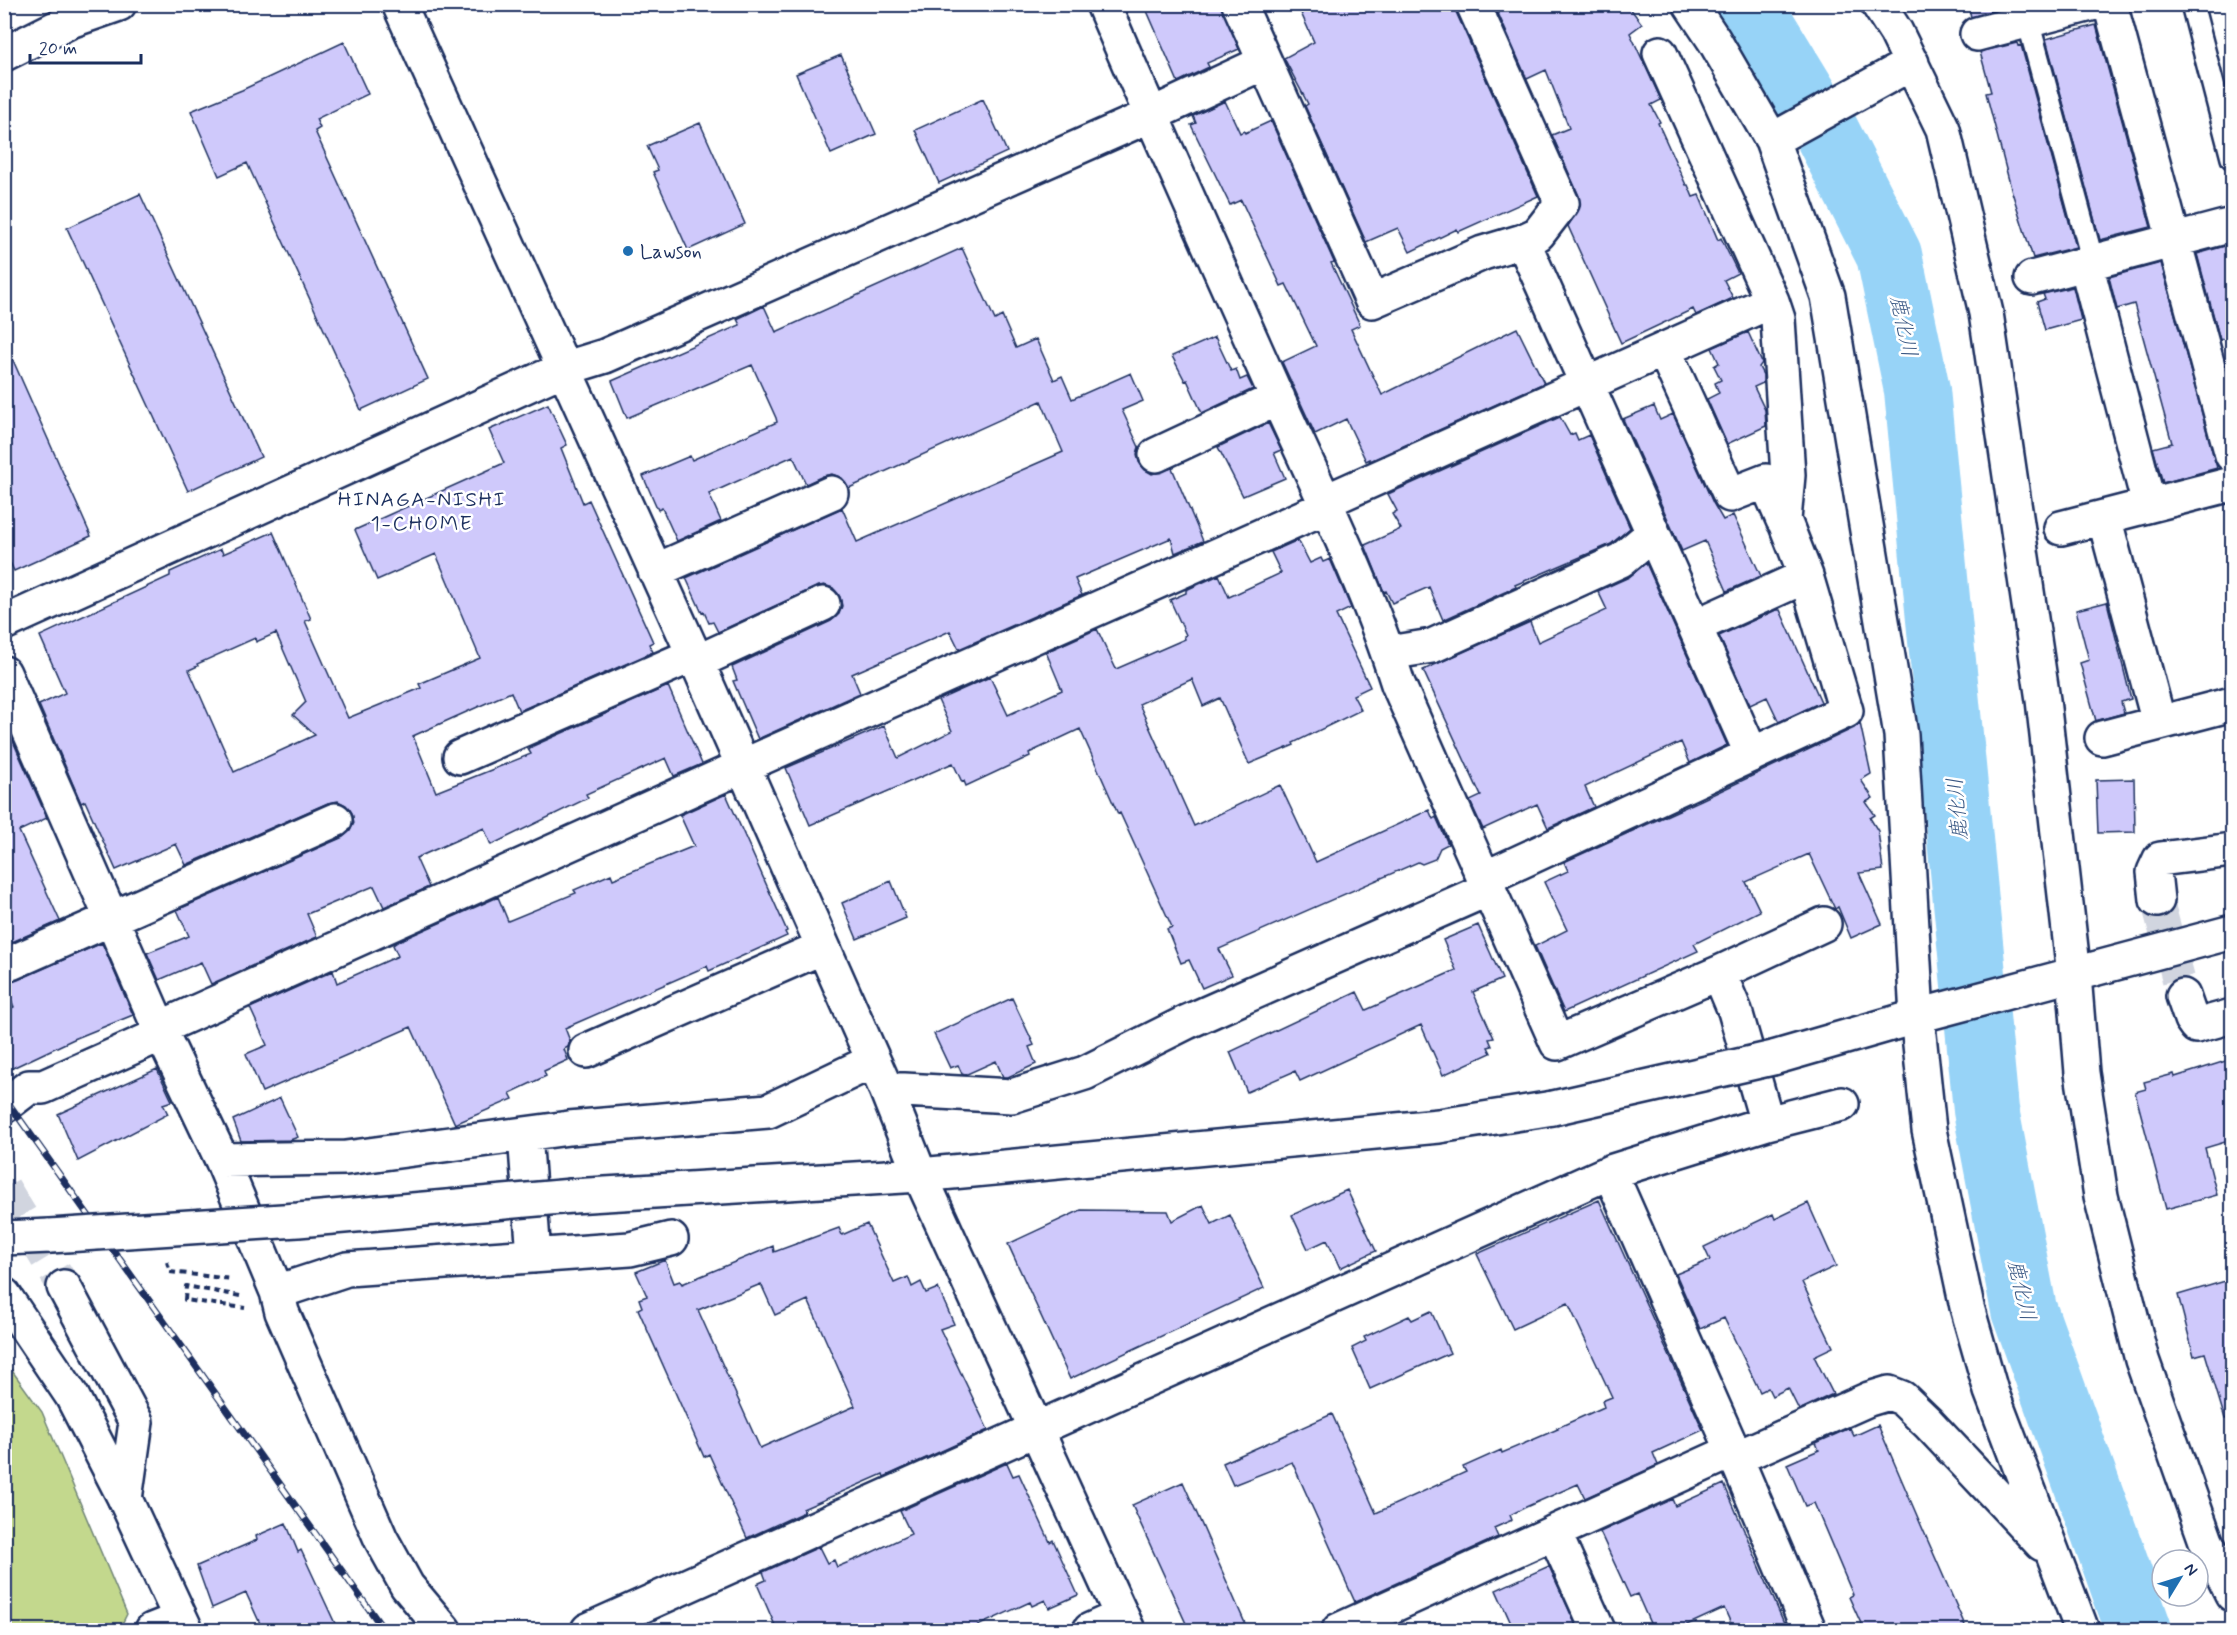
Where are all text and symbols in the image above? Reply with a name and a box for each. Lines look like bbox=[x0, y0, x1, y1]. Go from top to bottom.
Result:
scale bar bbox=[30, 27, 141, 65]
text: 20 m bbox=[39, 37, 77, 61]
place label: Lawson bbox=[640, 239, 702, 266]
marker: Lawson bbox=[621, 244, 635, 258]
water label: 鹿化川 bbox=[1883, 292, 1923, 360]
district label: HINAGA-NISHI 1-CHOME bbox=[338, 486, 506, 538]
water label: 鹿化川 bbox=[1941, 776, 1975, 842]
water label: 鹿化川 bbox=[2000, 1256, 2042, 1324]
north arrow bbox=[2150, 1548, 2210, 1608]
text: N bbox=[2179, 1559, 2202, 1580]

